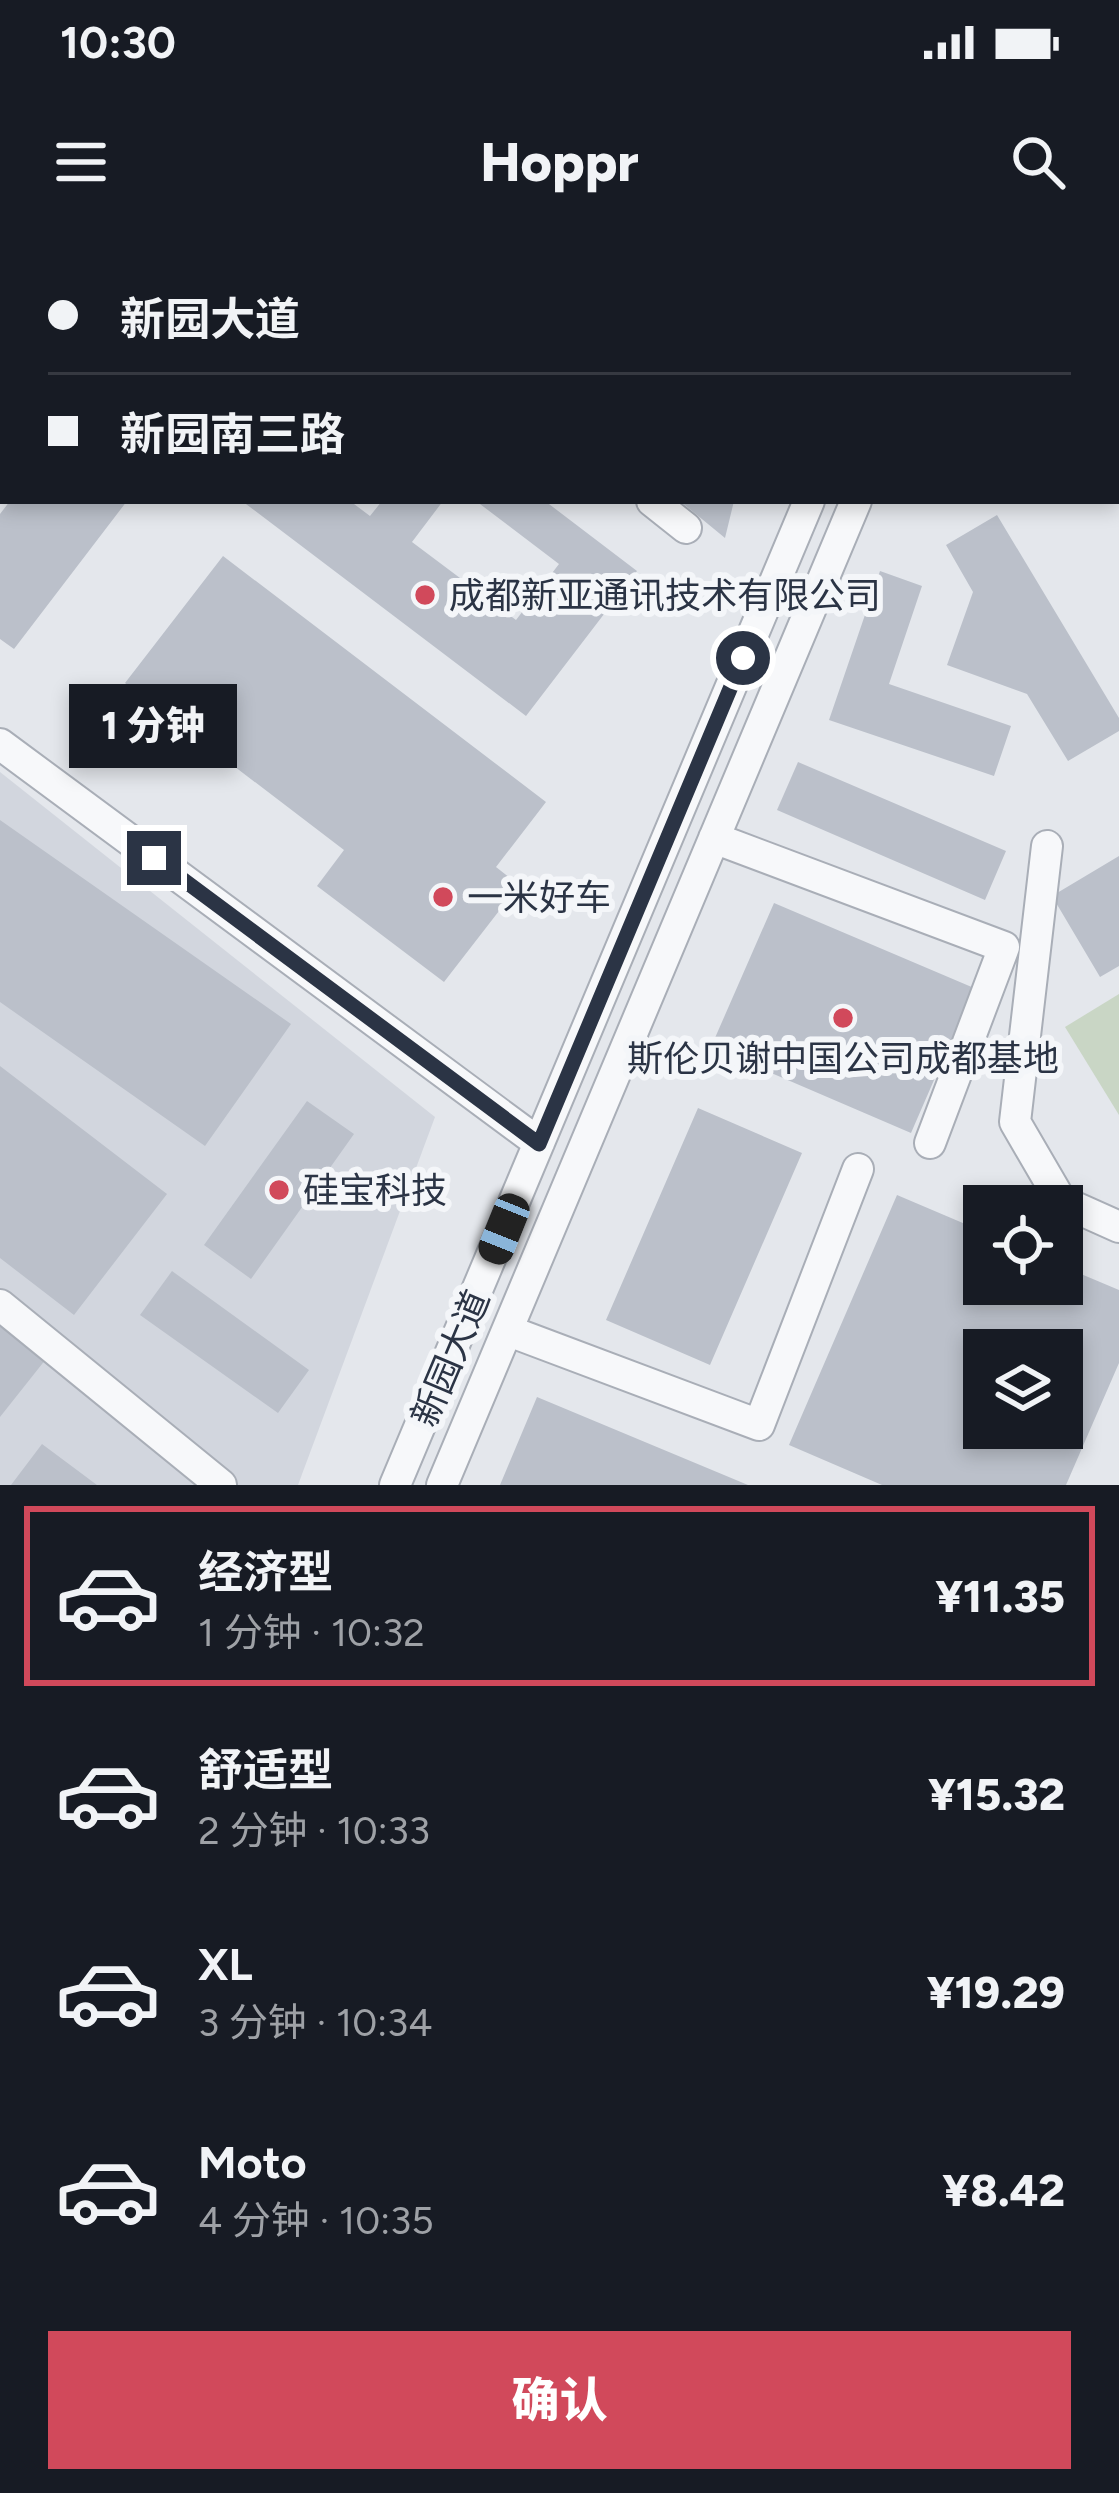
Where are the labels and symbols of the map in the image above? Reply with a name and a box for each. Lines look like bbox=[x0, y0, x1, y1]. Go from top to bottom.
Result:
place label: 成都新亚通讯技术有限公司 bbox=[449, 574, 881, 617]
marker: 成都新亚通讯技术有限公司 bbox=[412, 582, 438, 608]
route start bbox=[716, 631, 770, 685]
callout: 1 分钟 bbox=[70, 684, 238, 768]
route end bbox=[127, 831, 181, 885]
place label: 一米好车 bbox=[467, 876, 611, 919]
marker: 一米好车 bbox=[430, 884, 456, 910]
marker: 斯伦贝谢中国公司成都基地 bbox=[830, 1005, 856, 1031]
place label: 斯伦贝谢中国公司成都基地 bbox=[627, 1037, 1059, 1080]
place label: 硅宝科技 bbox=[303, 1169, 447, 1212]
marker: 硅宝科技 bbox=[266, 1177, 292, 1203]
car bbox=[474, 1189, 534, 1269]
street label: 新园大道 bbox=[403, 1284, 498, 1433]

